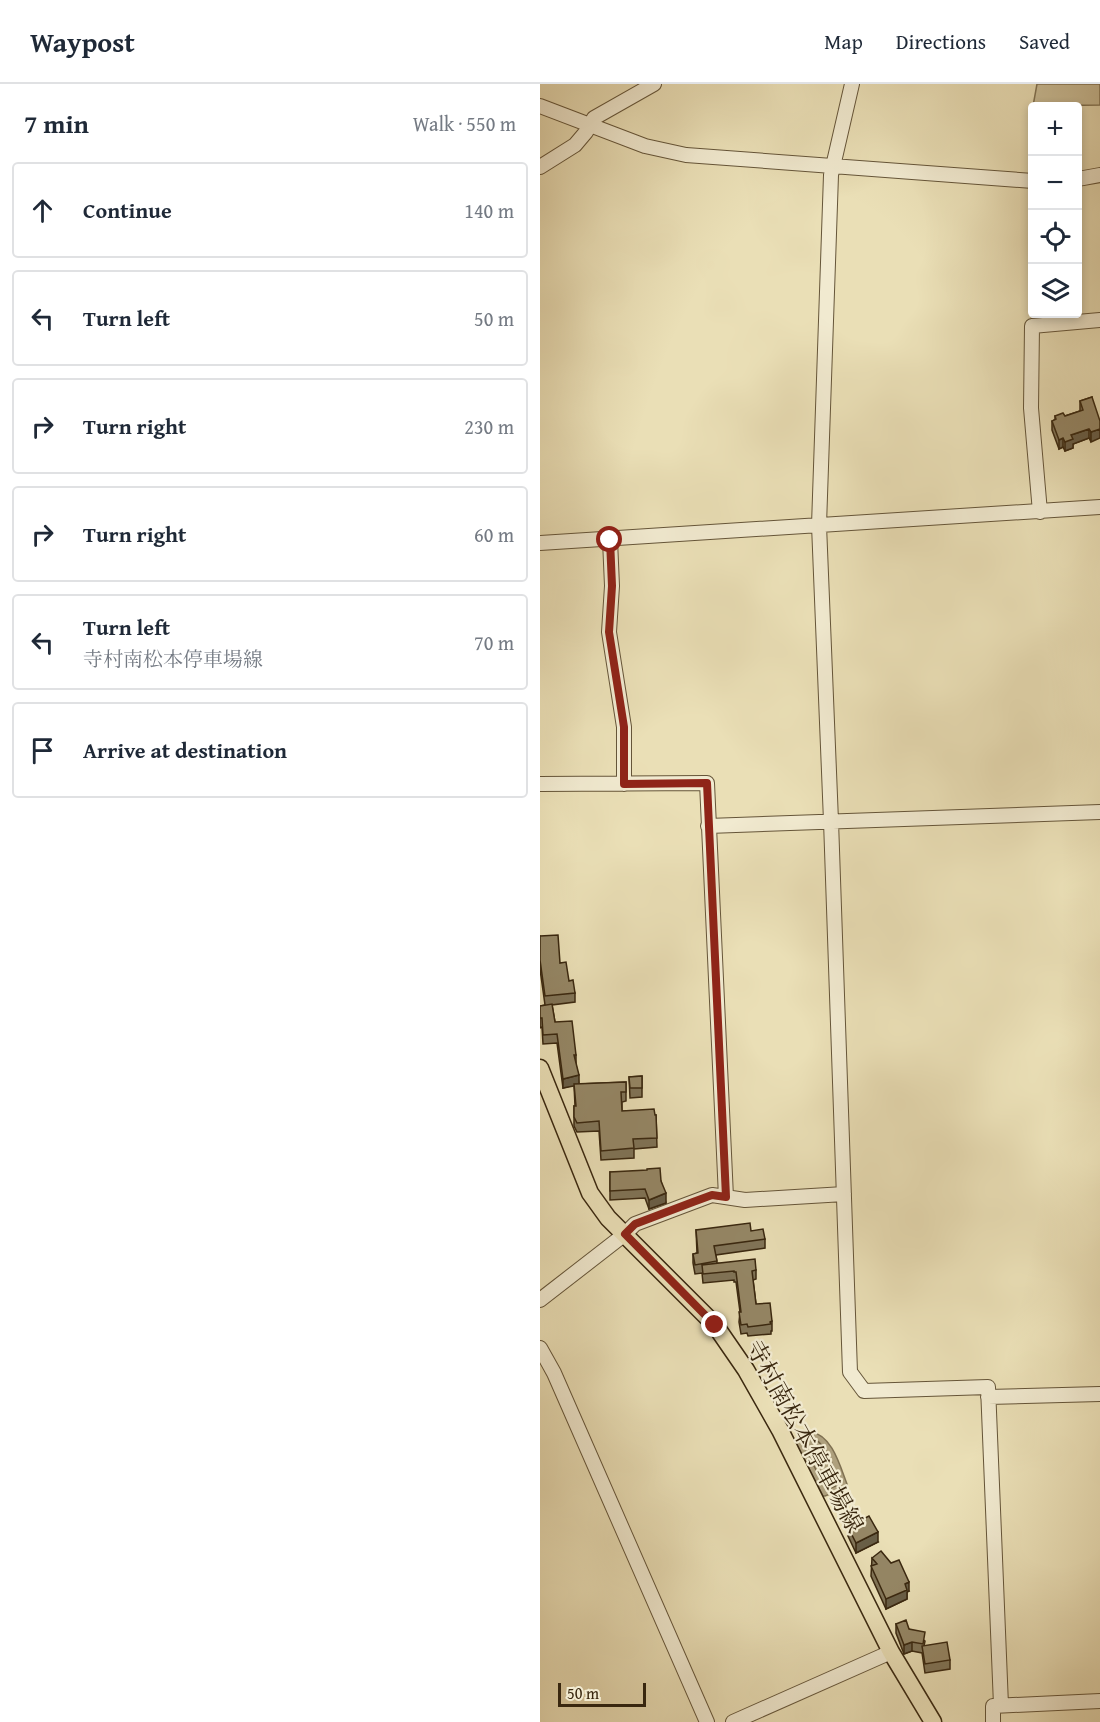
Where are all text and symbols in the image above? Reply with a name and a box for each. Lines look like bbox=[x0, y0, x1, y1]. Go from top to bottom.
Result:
text: Waypost bbox=[30, 21, 135, 62]
text: Map bbox=[824, 26, 863, 57]
text: Directions bbox=[896, 26, 986, 57]
text: Saved bbox=[1019, 26, 1070, 57]
map controls bbox=[1028, 102, 1082, 318]
button: + bbox=[1028, 102, 1082, 156]
text: 7 min bbox=[24, 104, 89, 143]
text: Walk · 550 m bbox=[413, 109, 516, 138]
button: − bbox=[1028, 156, 1082, 210]
icon: ahead bbox=[26, 194, 59, 227]
text: Continue bbox=[83, 194, 172, 226]
text: 140 m bbox=[464, 196, 514, 225]
button: locate bbox=[1028, 210, 1082, 264]
button: layers bbox=[1028, 264, 1082, 318]
icon: left bbox=[26, 302, 59, 335]
text: Turn left bbox=[83, 302, 170, 334]
text: 50 m bbox=[474, 304, 514, 333]
icon: right bbox=[26, 410, 59, 443]
text: Turn right bbox=[83, 410, 186, 442]
text: 230 m bbox=[464, 412, 514, 441]
icon: right bbox=[26, 518, 59, 551]
text: Turn right bbox=[83, 518, 186, 550]
text: 60 m bbox=[474, 520, 514, 549]
route start bbox=[596, 526, 622, 552]
text: Turn left bbox=[83, 611, 170, 643]
icon: left bbox=[26, 626, 59, 659]
text: 70 m bbox=[474, 628, 514, 657]
text: 寺村南松本停車場線 bbox=[83, 644, 263, 673]
icon: arrive bbox=[26, 734, 59, 767]
text: Arrive at destination bbox=[83, 734, 287, 766]
route end bbox=[701, 1311, 727, 1337]
street label: 寺村南松本停車場線 bbox=[737, 1333, 873, 1539]
scale bar bbox=[558, 1680, 646, 1708]
text: 50 m bbox=[567, 1681, 599, 1705]

